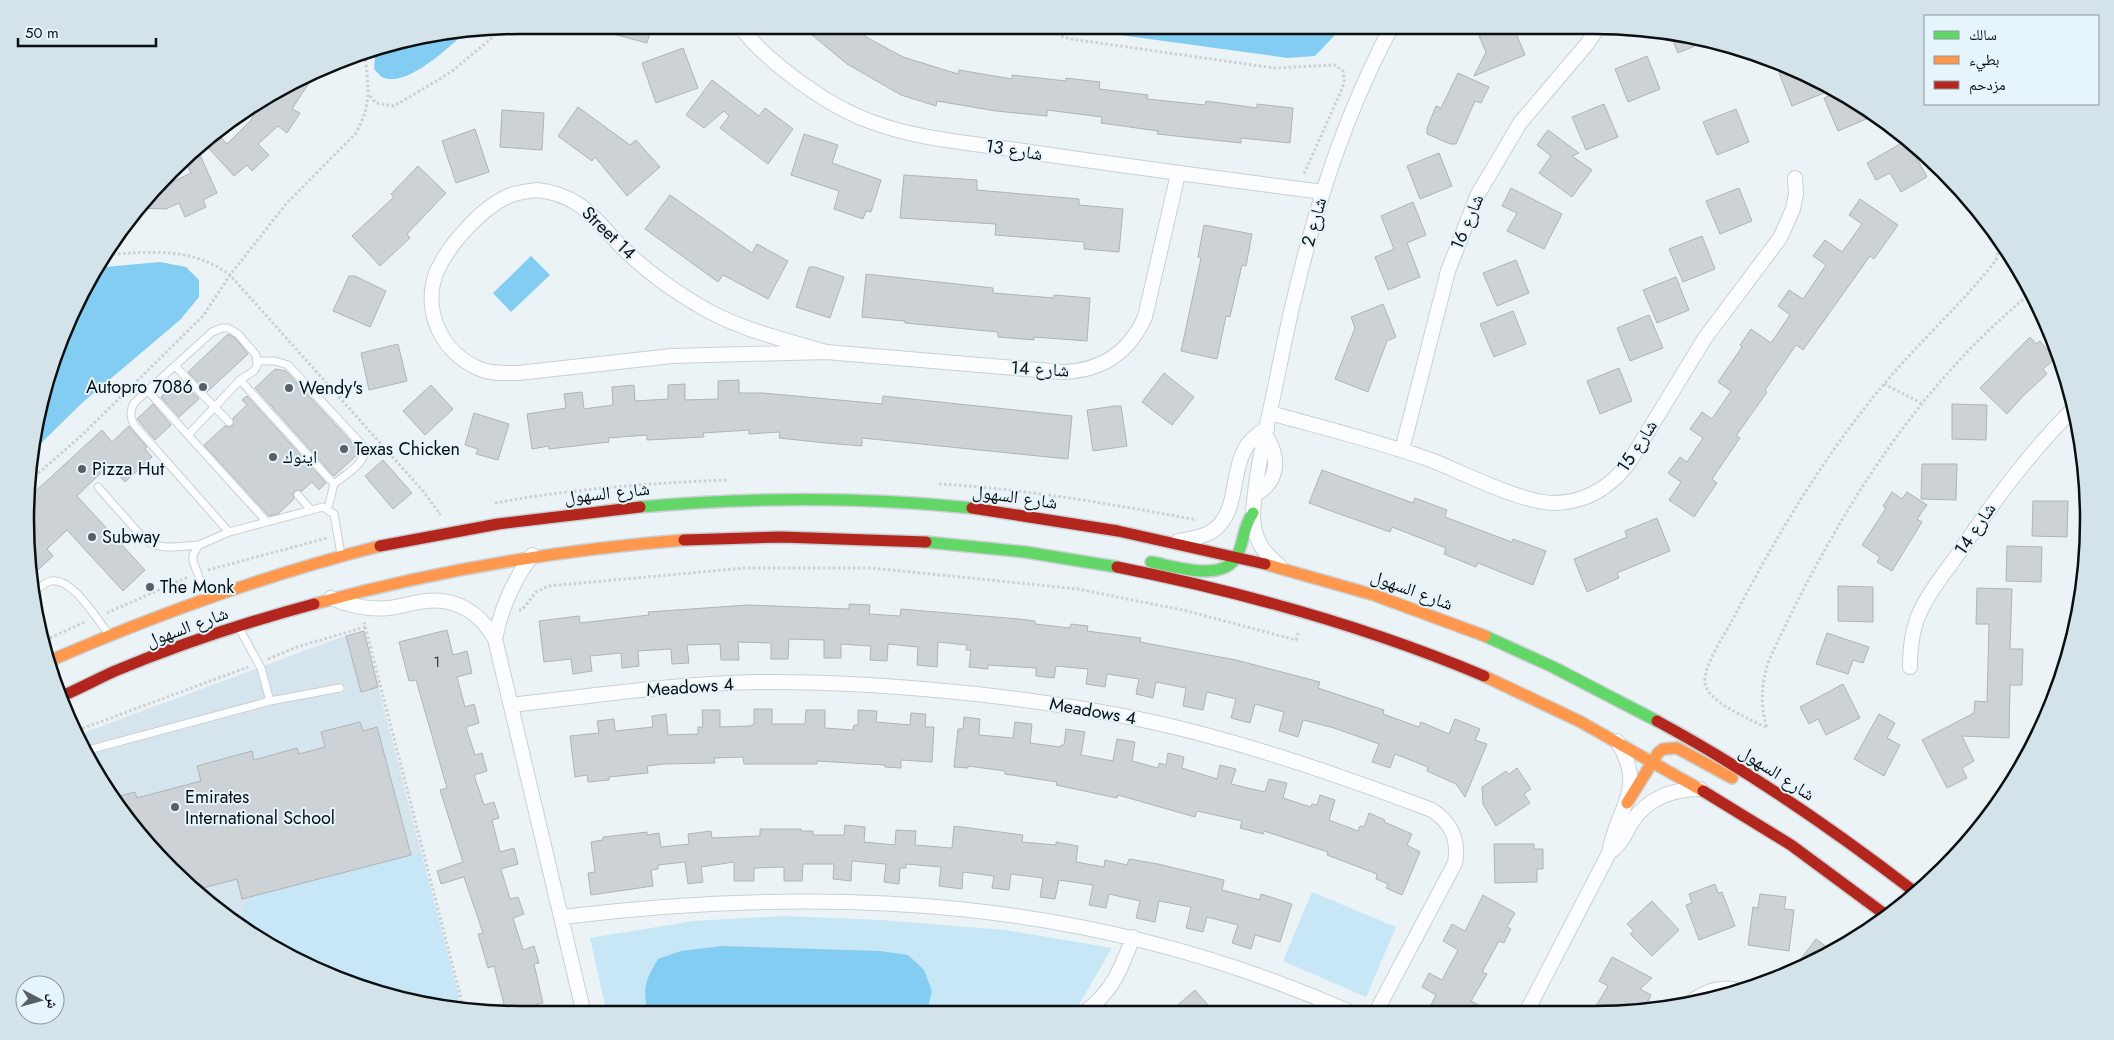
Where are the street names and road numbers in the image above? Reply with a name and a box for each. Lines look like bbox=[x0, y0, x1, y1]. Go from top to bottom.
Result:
street label: شارع 13 bbox=[984, 133, 1044, 167]
street label: شارع 16 bbox=[1444, 190, 1490, 254]
street label: شارع 2 bbox=[1295, 194, 1333, 250]
street label: Street 14 bbox=[576, 200, 642, 266]
street label: شارع 14 bbox=[1010, 354, 1070, 384]
street label: شارع 15 bbox=[1610, 415, 1664, 477]
street label: شارع السهول bbox=[563, 476, 651, 510]
street label: شارع السهول bbox=[971, 478, 1059, 516]
street label: شارع 14 bbox=[1948, 498, 2002, 560]
street label: شارع السهول bbox=[1367, 563, 1457, 617]
street label: شارع السهول bbox=[142, 600, 232, 654]
street label: Meadows 4 bbox=[645, 671, 735, 703]
street label: Meadows 4 bbox=[1048, 691, 1138, 731]
street label: شارع السهول bbox=[1734, 739, 1820, 807]

